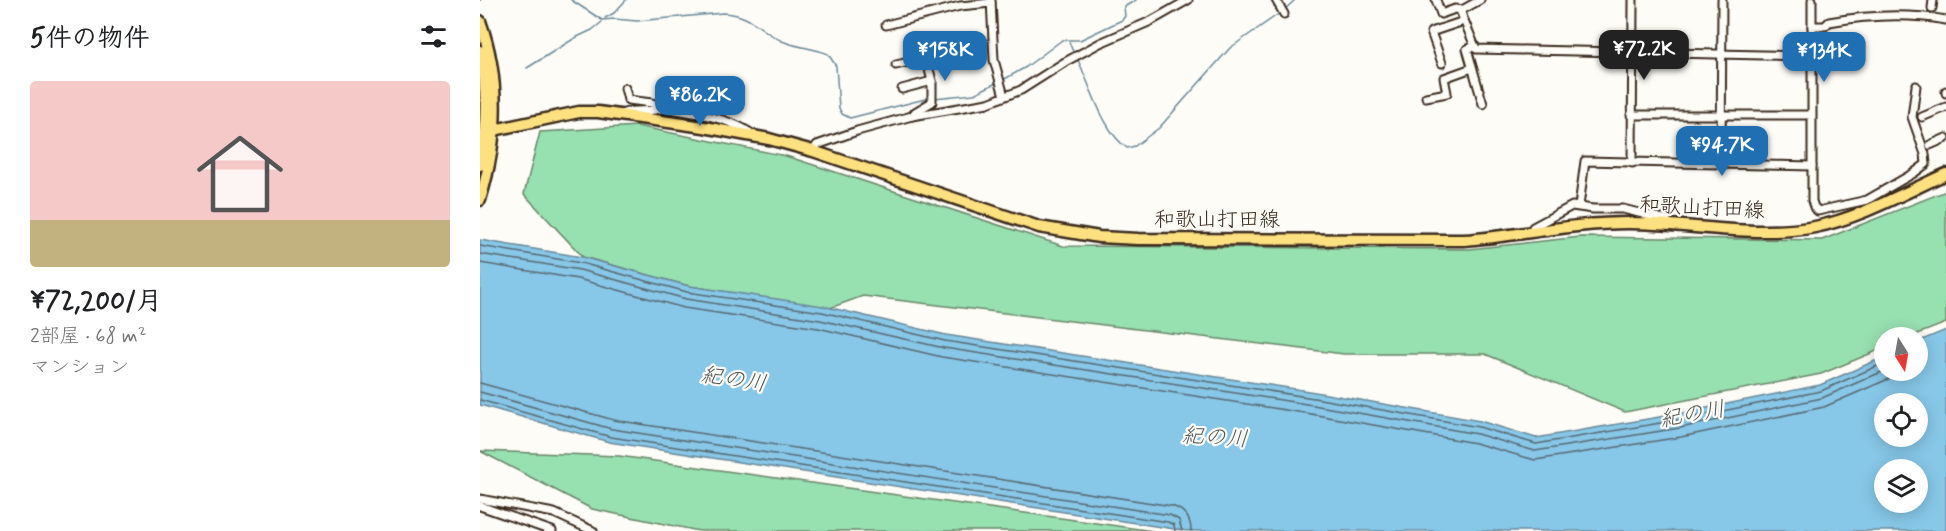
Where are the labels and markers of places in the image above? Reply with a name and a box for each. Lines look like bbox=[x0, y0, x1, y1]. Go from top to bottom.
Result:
pin: ¥72.2K bbox=[1595, 30, 1693, 81]
pin: ¥158K bbox=[903, 31, 987, 82]
pin: ¥134K bbox=[1782, 32, 1866, 83]
pin: ¥86.2K bbox=[651, 76, 749, 127]
pin: ¥94.7K bbox=[1673, 126, 1771, 177]

